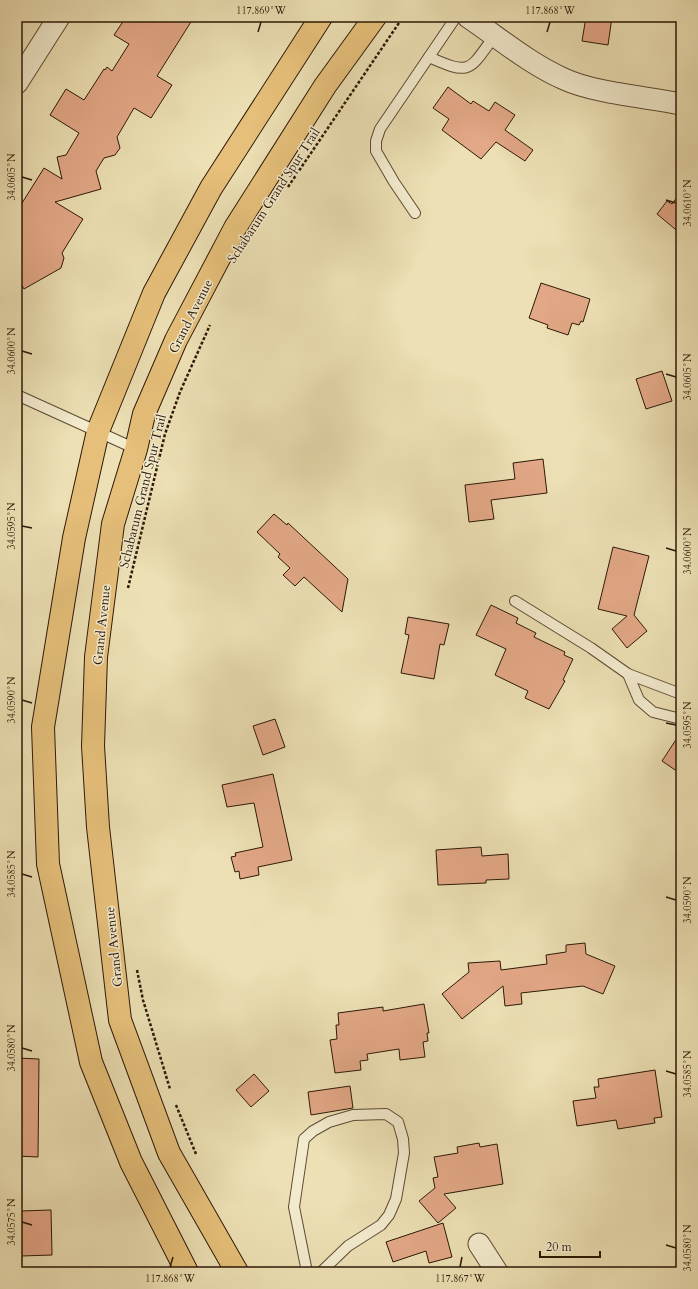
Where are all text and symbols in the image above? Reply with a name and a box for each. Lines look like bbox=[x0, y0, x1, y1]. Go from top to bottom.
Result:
text: 117.869°W bbox=[236, 4, 287, 18]
text: 117.868°W bbox=[525, 4, 576, 18]
street label: Schabarum Grand Spur Trail bbox=[223, 124, 325, 267]
text: 34.0605°N bbox=[5, 153, 19, 200]
text: 34.0610°N bbox=[681, 179, 695, 226]
street label: Grand Avenue bbox=[165, 276, 217, 356]
text: 34.0600°N bbox=[5, 327, 19, 374]
text: 34.0605°N bbox=[681, 353, 695, 400]
street label: Schabarum Grand Spur Trail bbox=[115, 412, 171, 570]
text: 34.0595°N bbox=[5, 502, 19, 549]
text: 34.0600°N bbox=[681, 527, 695, 574]
street label: Grand Avenue bbox=[89, 584, 115, 666]
text: 34.0590°N bbox=[5, 676, 19, 723]
text: 34.0595°N bbox=[681, 701, 695, 748]
text: 34.0585°N bbox=[5, 850, 19, 897]
text: 34.0590°N bbox=[681, 876, 695, 923]
street label: Grand Avenue bbox=[101, 906, 127, 988]
text: 34.0580°N bbox=[5, 1024, 19, 1071]
text: 34.0585°N bbox=[681, 1050, 695, 1097]
text: 34.0575°N bbox=[5, 1198, 19, 1245]
text: 34.0580°N bbox=[681, 1224, 695, 1271]
scale bar bbox=[540, 1233, 600, 1259]
text: 20 m bbox=[546, 1239, 573, 1255]
text: 117.868°W bbox=[145, 1272, 196, 1286]
text: 117.867°W bbox=[435, 1272, 486, 1286]

